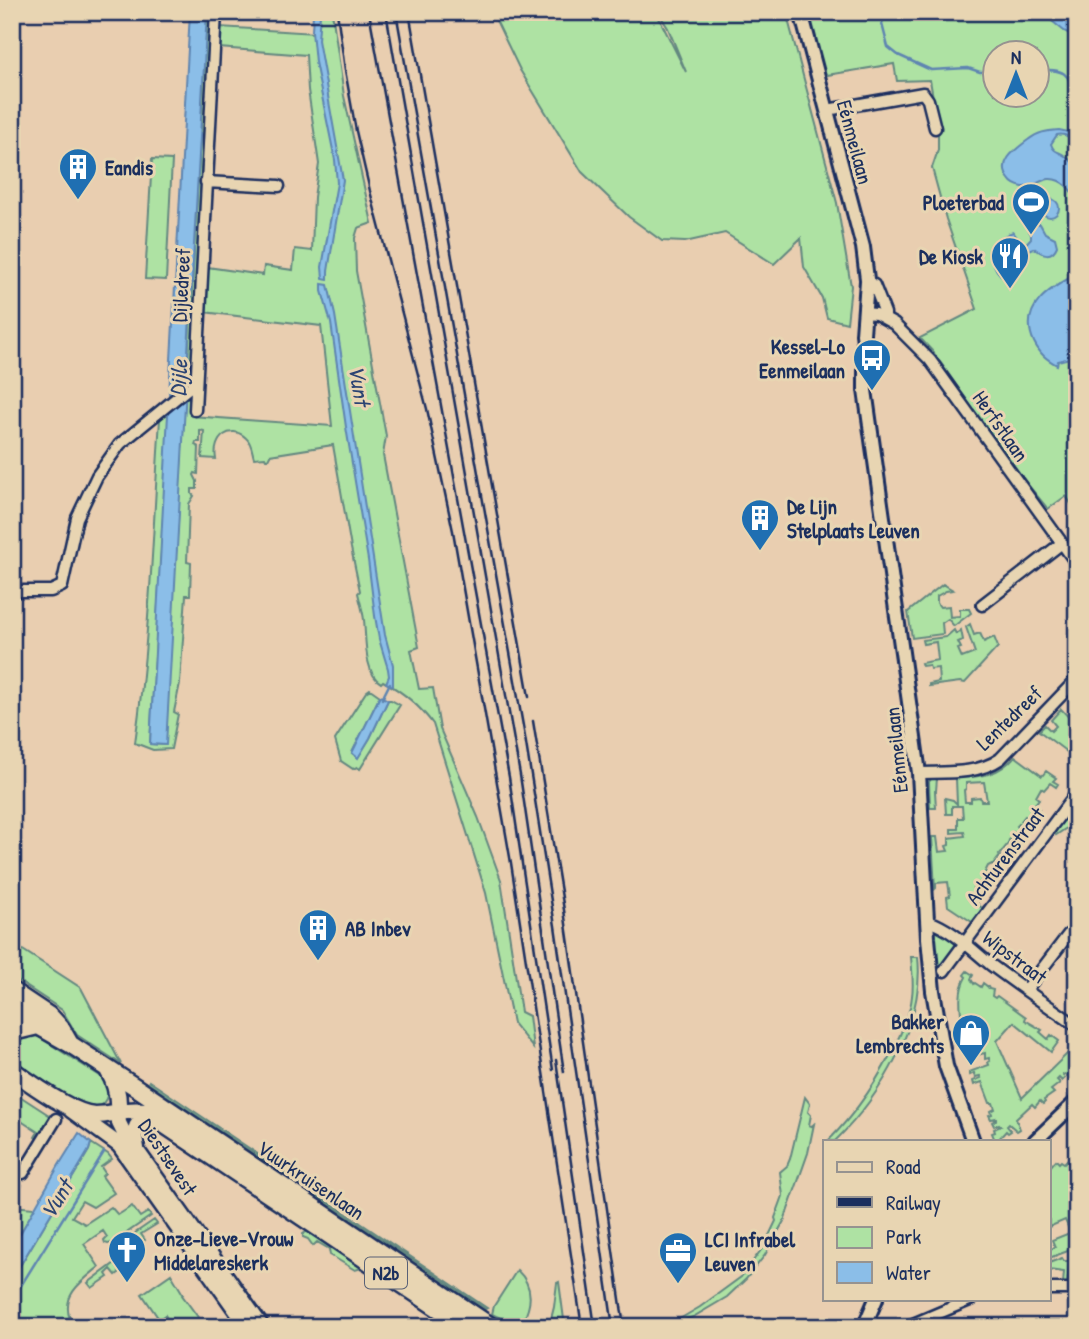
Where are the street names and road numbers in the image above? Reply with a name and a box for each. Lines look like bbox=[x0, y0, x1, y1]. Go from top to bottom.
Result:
street label: Eénmeilaan bbox=[830, 97, 880, 187]
street label: Dijledreef bbox=[165, 247, 197, 323]
street label: Herfstlaan bbox=[966, 385, 1036, 467]
street label: Lentedreef bbox=[970, 679, 1049, 757]
street label: Eénmeilaan bbox=[877, 706, 915, 794]
street label: Achturenstraat bbox=[959, 800, 1052, 911]
street label: Wipstraat bbox=[977, 923, 1054, 991]
street label: Diestsevest bbox=[132, 1113, 205, 1202]
street label: Vuurkruisenlaan bbox=[251, 1133, 371, 1227]
road number: N2b bbox=[365, 1258, 407, 1288]

